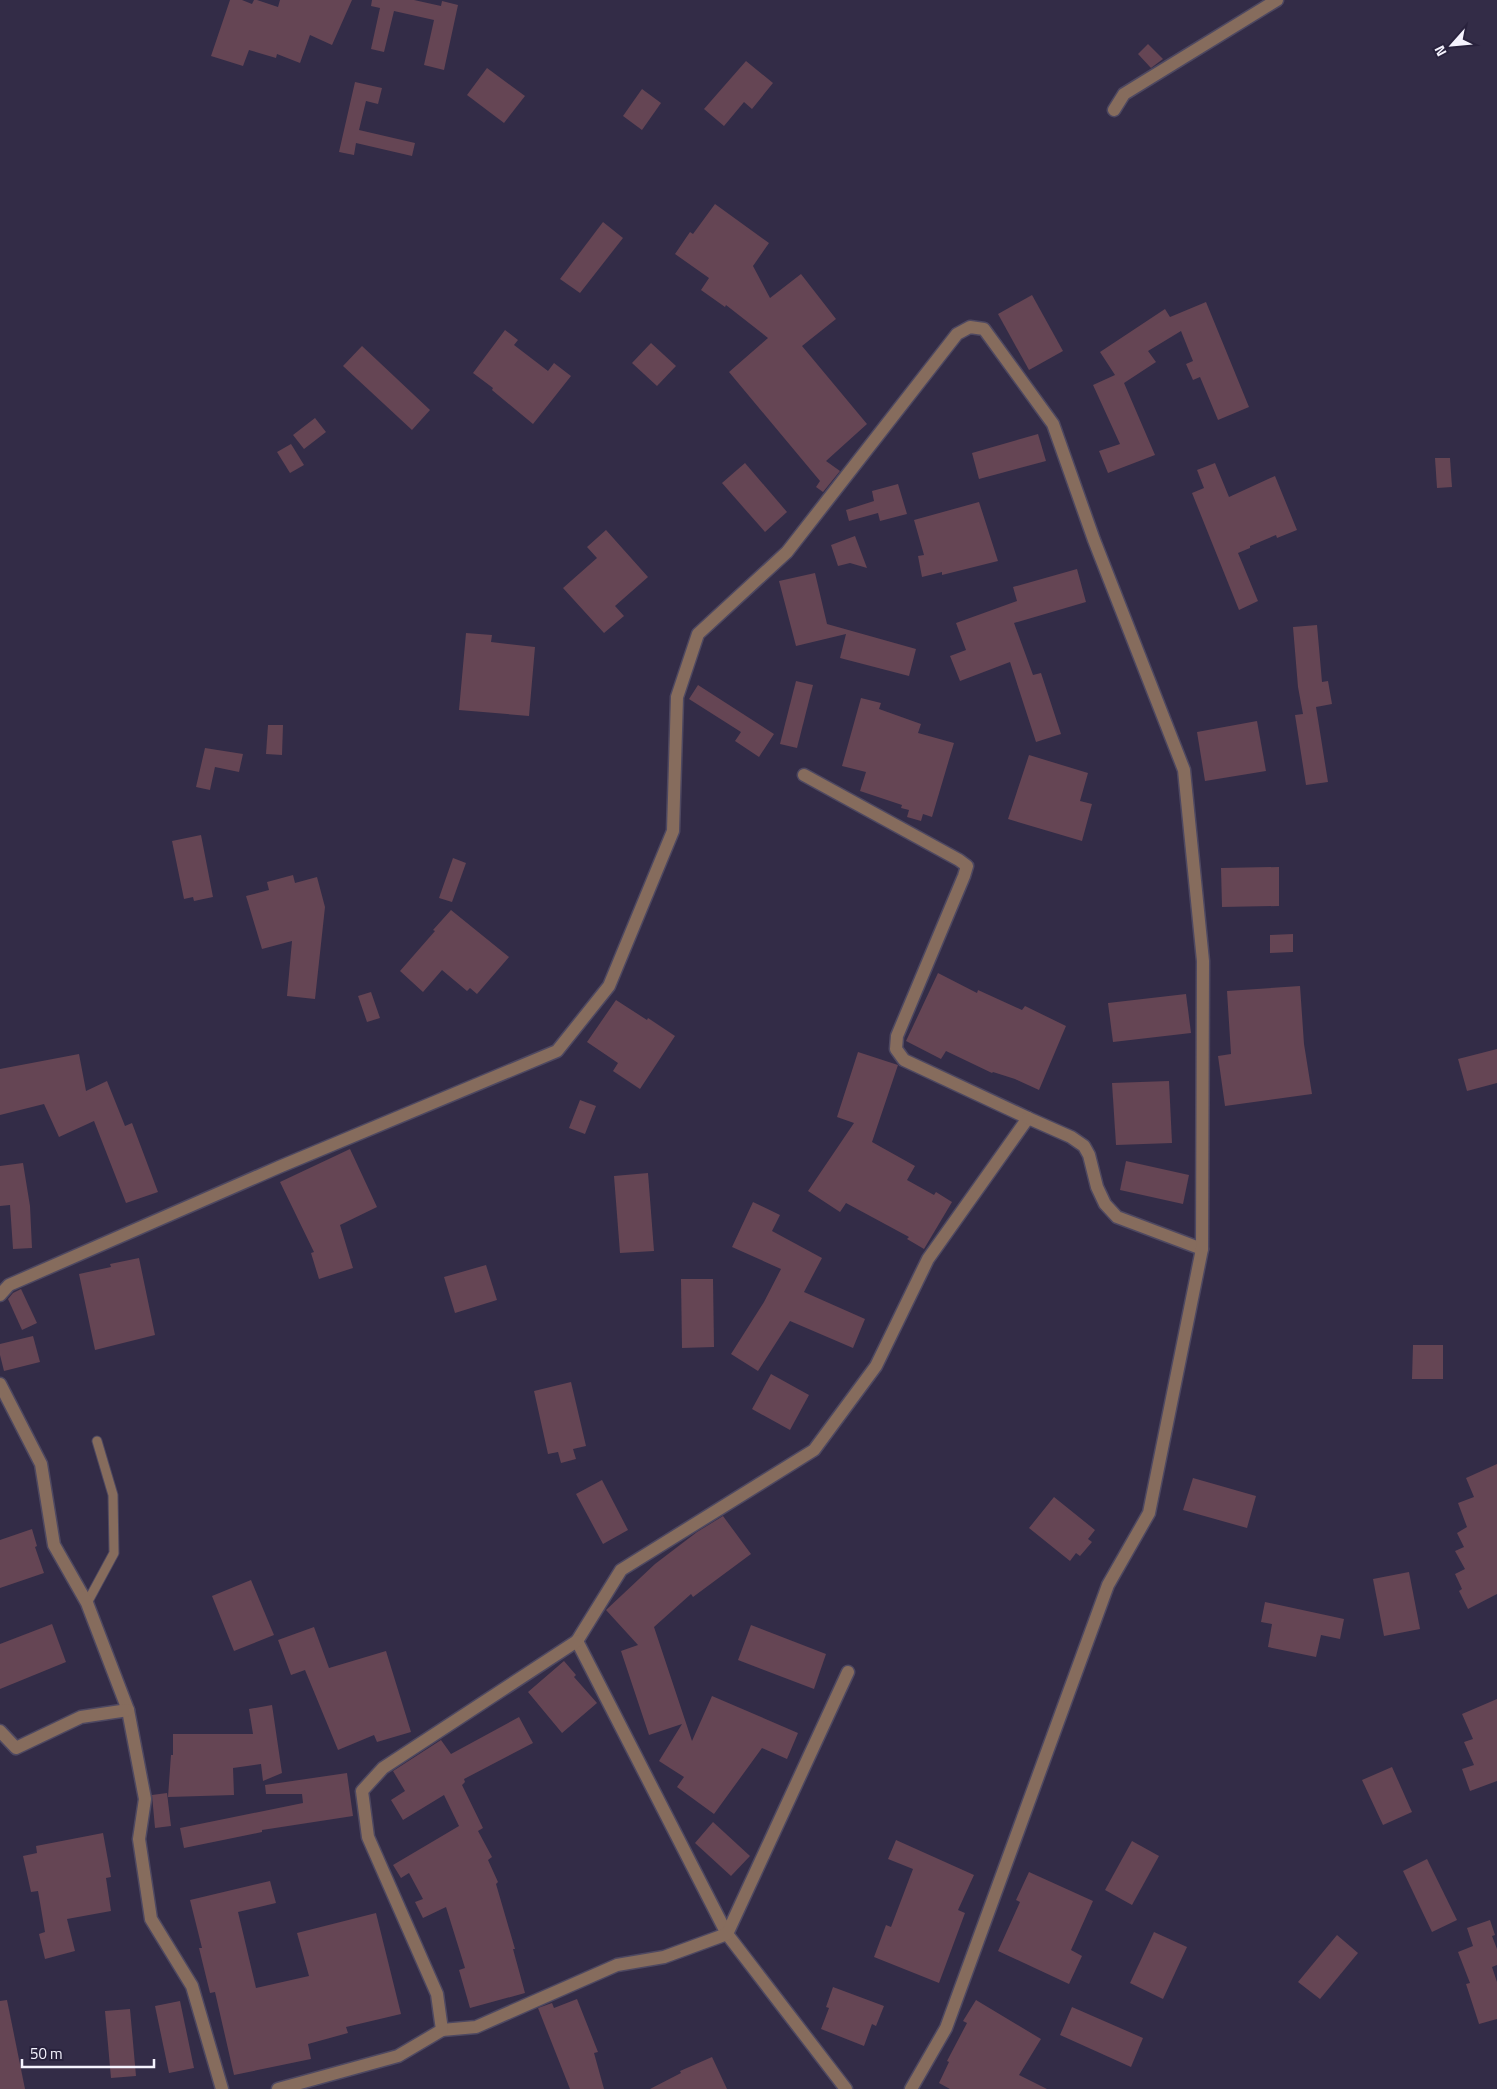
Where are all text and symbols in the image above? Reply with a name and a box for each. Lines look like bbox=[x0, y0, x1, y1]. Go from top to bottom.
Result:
north arrow bbox=[1427, 20, 1477, 70]
text: N bbox=[1428, 42, 1452, 60]
scale bar bbox=[22, 2036, 155, 2068]
text: 50 m bbox=[30, 2042, 63, 2065]

